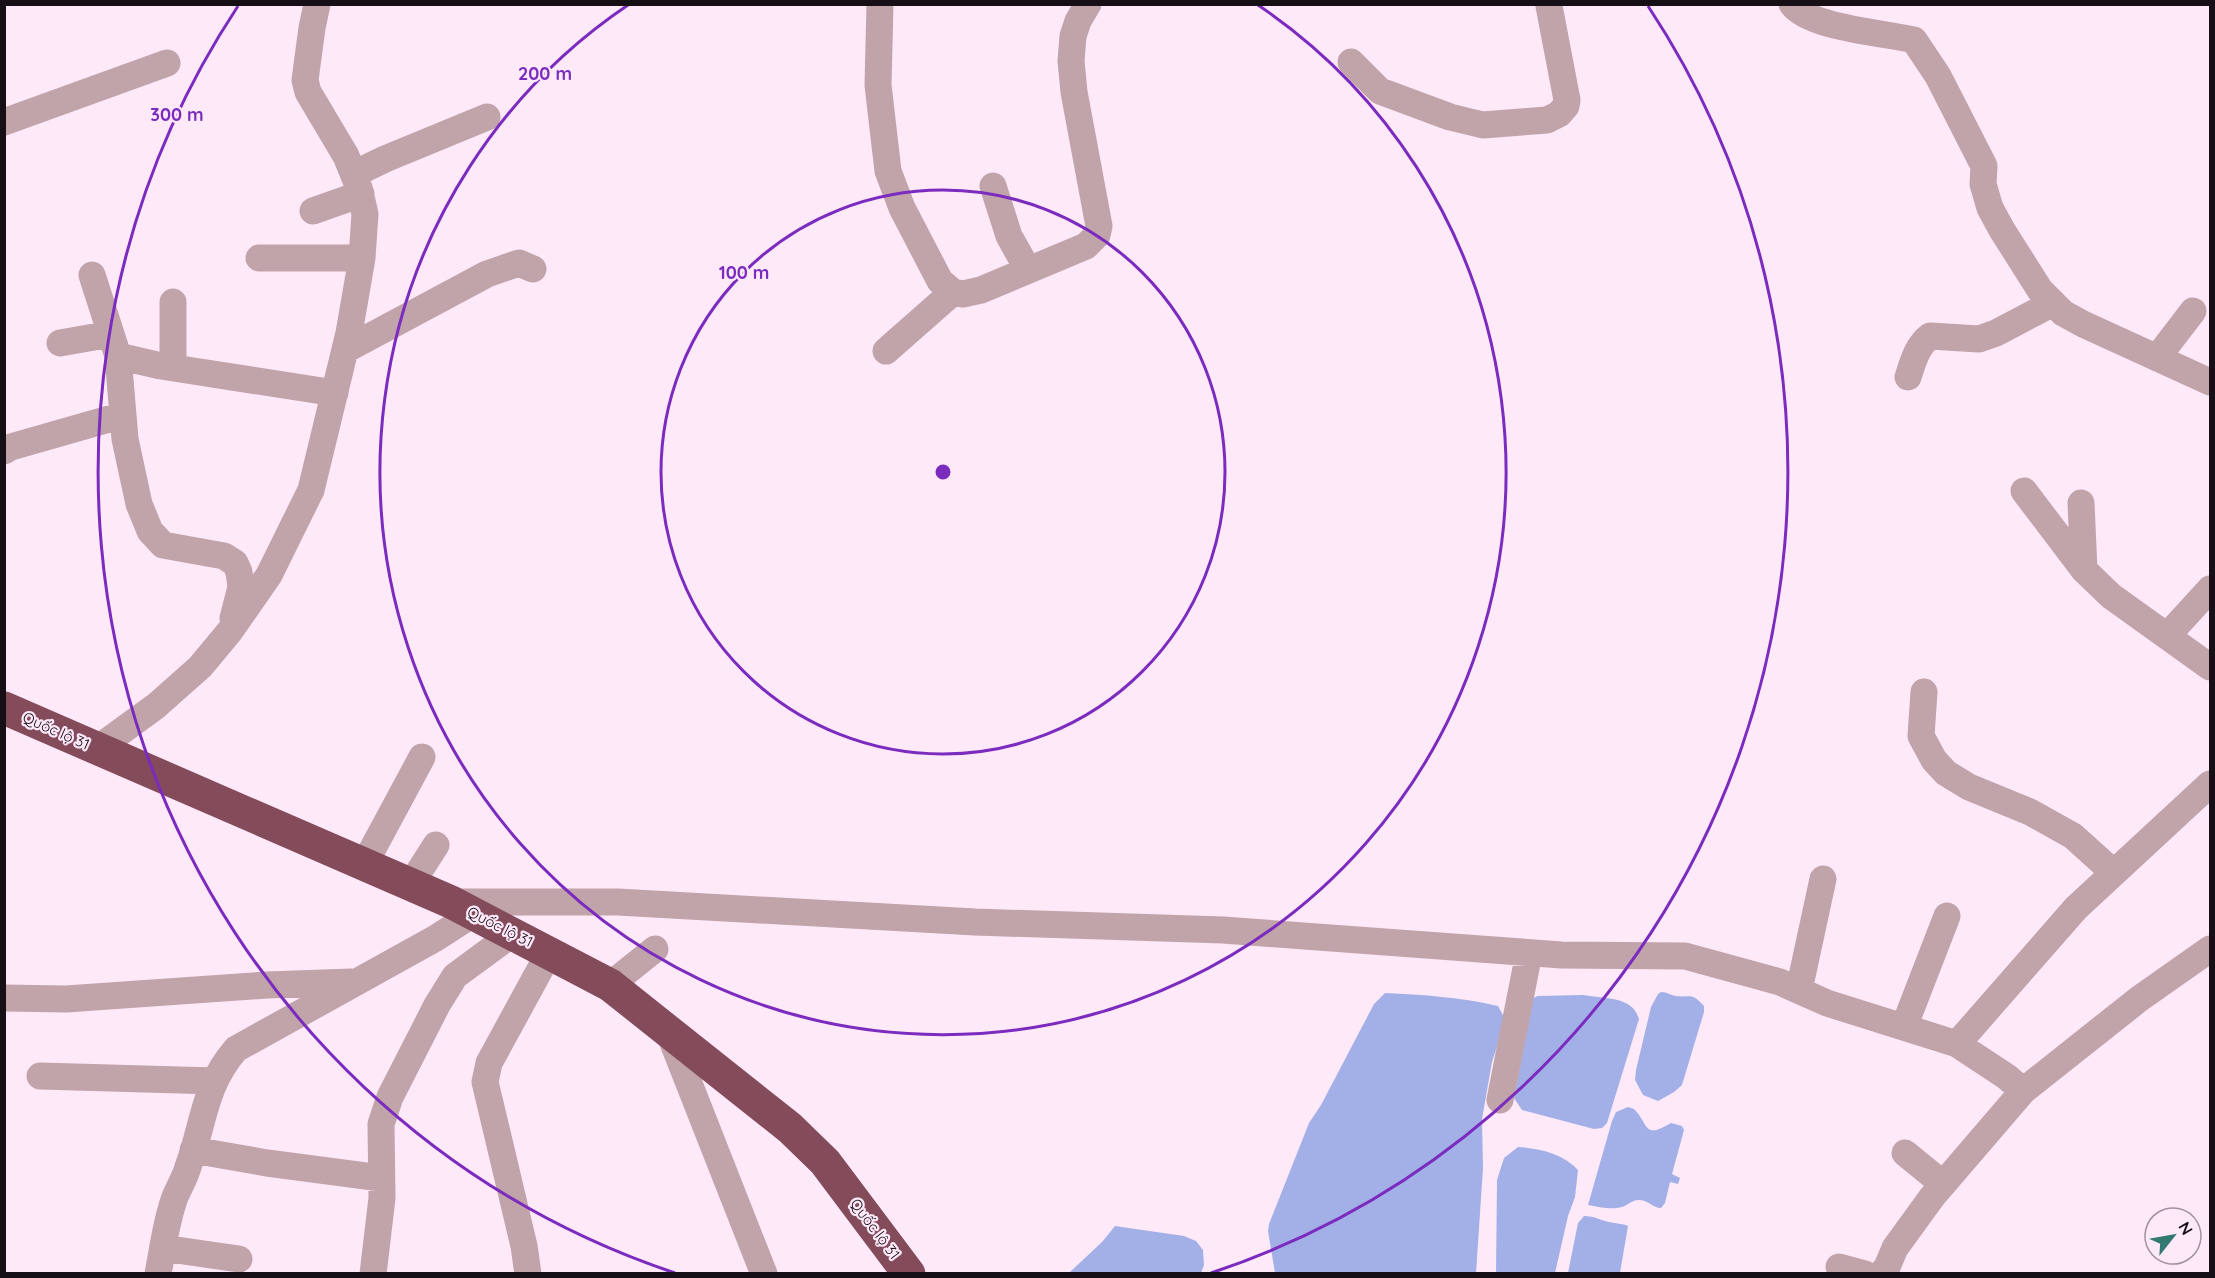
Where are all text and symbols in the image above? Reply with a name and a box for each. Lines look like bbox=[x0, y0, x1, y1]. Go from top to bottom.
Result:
text: 200 m bbox=[518, 62, 572, 85]
text: 300 m bbox=[150, 103, 204, 126]
text: 100 m bbox=[719, 261, 769, 284]
centre of rings bbox=[933, 462, 953, 482]
street label: Quốc lộ 31 bbox=[20, 707, 93, 754]
street label: Quốc lộ 31 bbox=[464, 902, 536, 951]
street label: Quốc lộ 31 bbox=[846, 1195, 904, 1263]
north arrow bbox=[2143, 1206, 2203, 1266]
text: N bbox=[2174, 1218, 2197, 1238]

